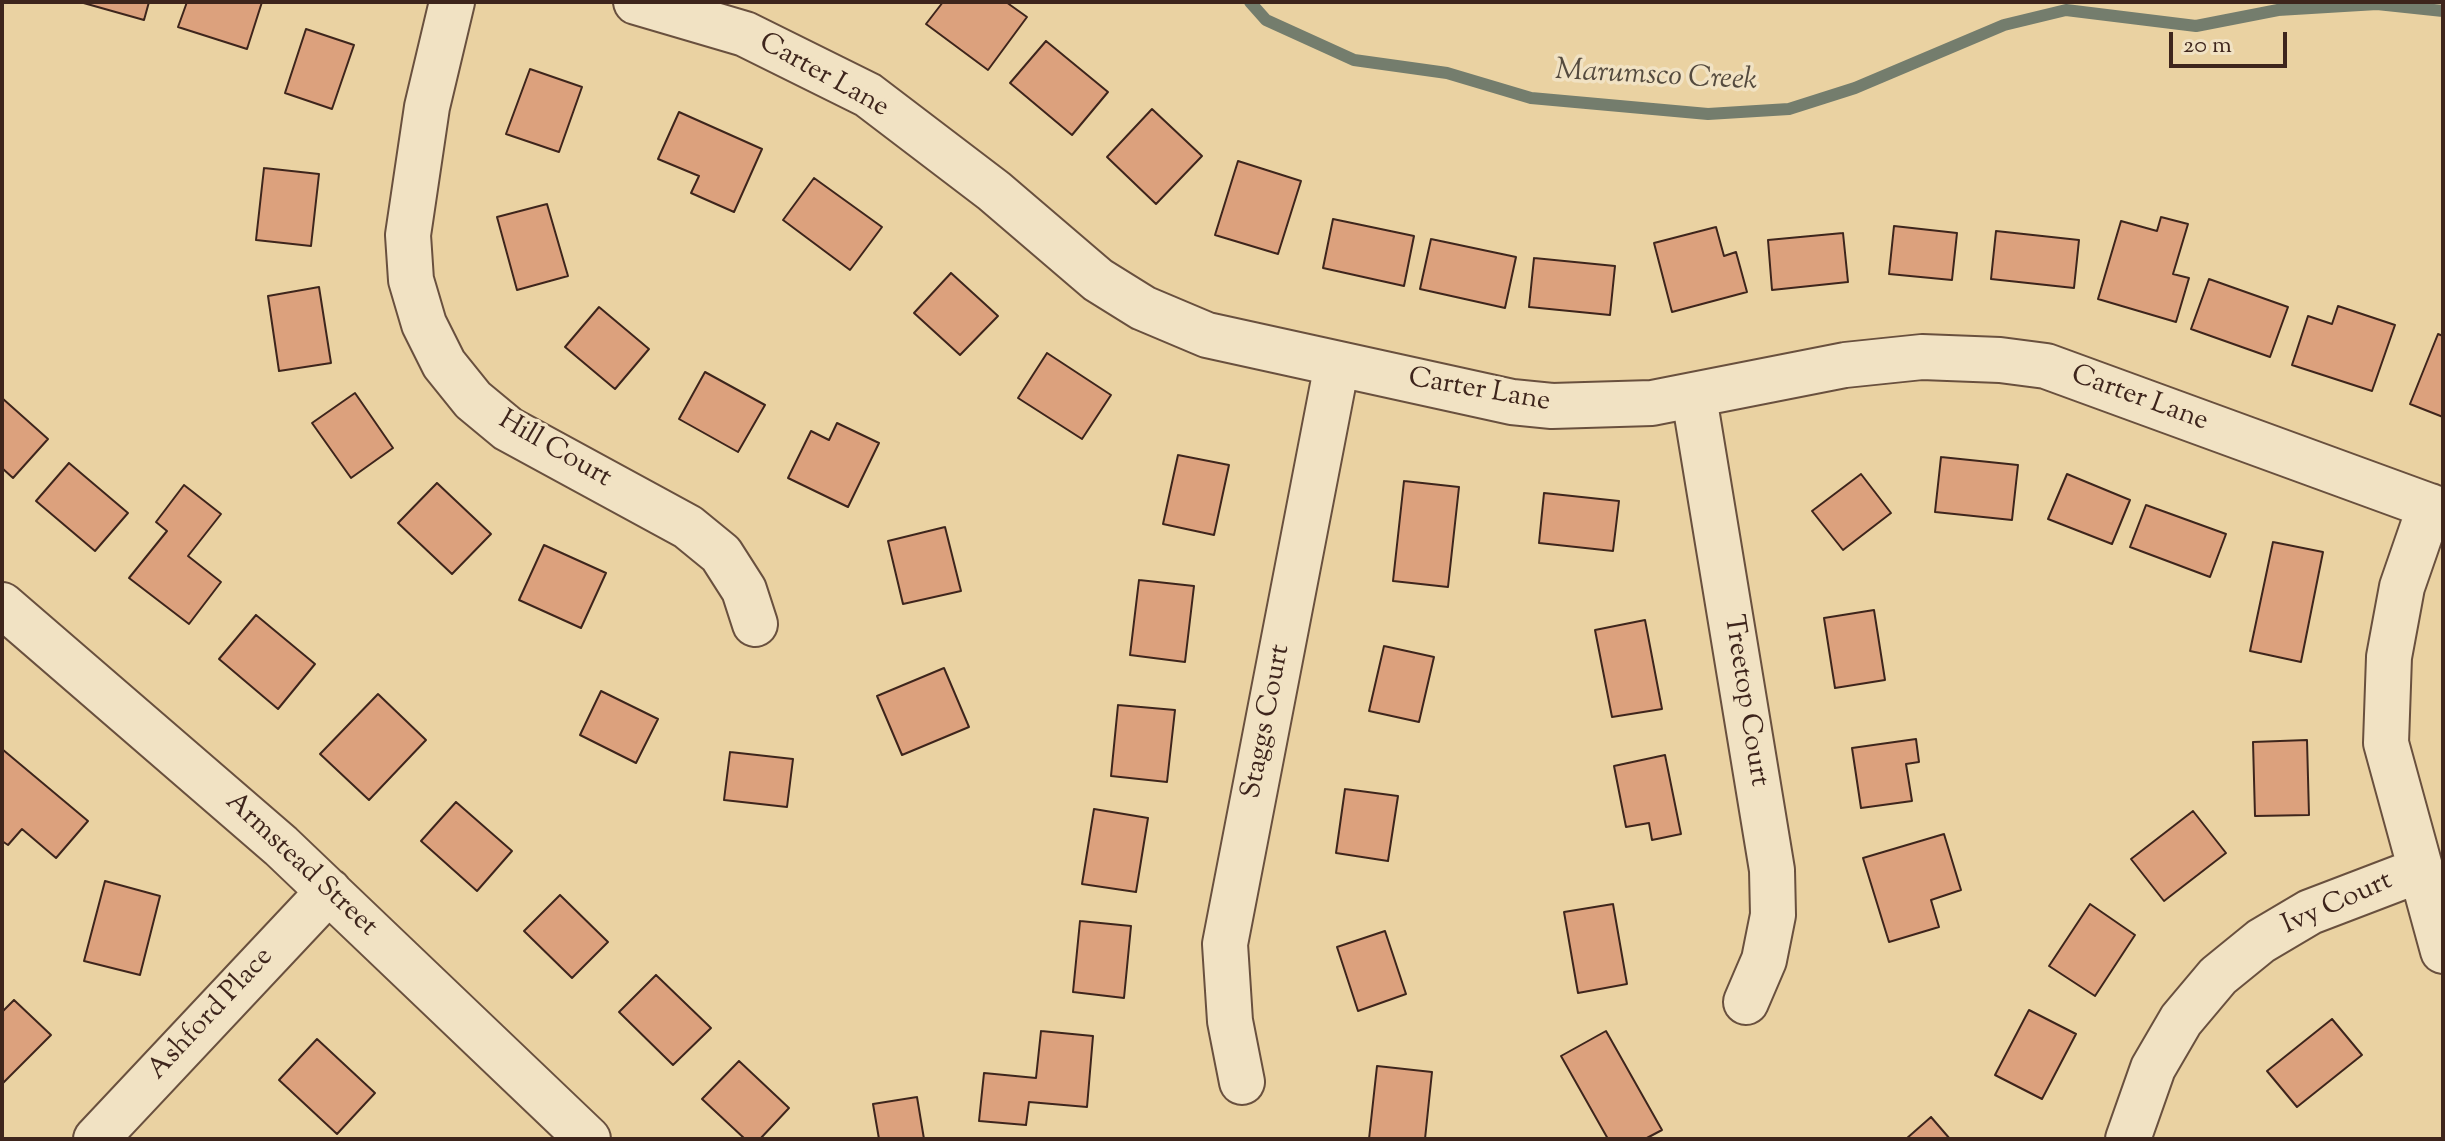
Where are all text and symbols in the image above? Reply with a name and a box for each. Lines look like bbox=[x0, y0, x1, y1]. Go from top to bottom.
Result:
scale bar bbox=[2173, 16, 2291, 66]
street label: Carter Lane bbox=[752, 28, 894, 126]
text: 20 m bbox=[2183, 29, 2232, 63]
water label: Marumsco Creek bbox=[1554, 55, 1758, 101]
street label: Carter Lane bbox=[2066, 360, 2212, 440]
street label: Carter Lane bbox=[1405, 363, 1553, 421]
street label: Hill Court bbox=[491, 405, 617, 497]
street label: Treetop Court bbox=[1714, 613, 1774, 789]
street label: Staggs Court bbox=[1237, 642, 1299, 802]
street label: Armstead Street bbox=[217, 787, 383, 945]
street label: Ivy Court bbox=[2278, 866, 2398, 944]
street label: Ashford Place bbox=[142, 942, 282, 1088]

